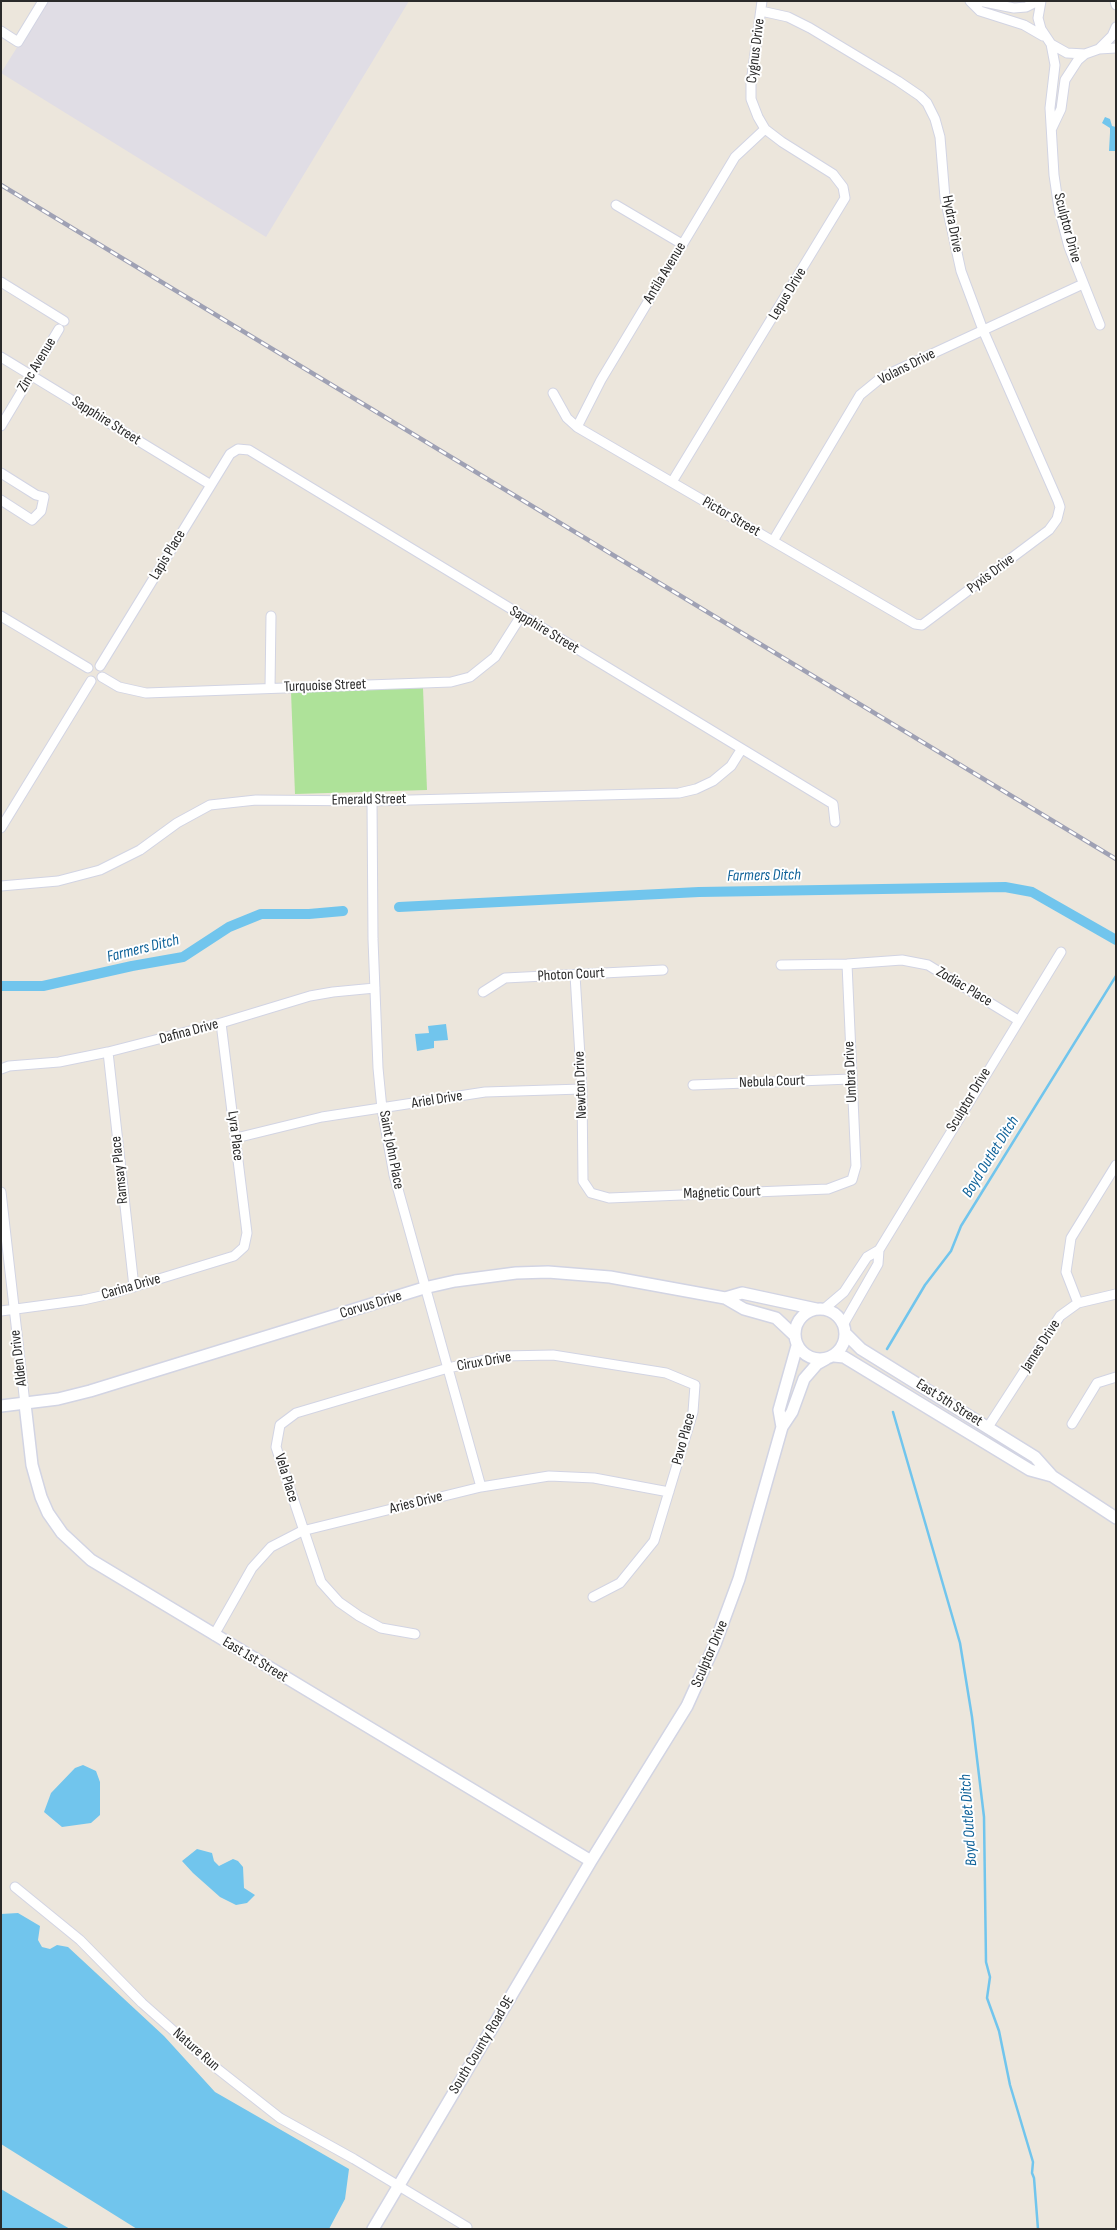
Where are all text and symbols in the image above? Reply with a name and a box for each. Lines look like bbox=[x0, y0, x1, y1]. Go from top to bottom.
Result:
street label: Cygnus Drive bbox=[743, 18, 769, 84]
street label: Sculptor Drive bbox=[1049, 191, 1085, 265]
street label: Hydra Drive bbox=[938, 194, 966, 254]
street label: Antila Avenue bbox=[640, 239, 690, 307]
street label: Lepus Drive bbox=[765, 265, 811, 323]
street label: Zinc Avenue bbox=[14, 334, 60, 396]
street label: Volans Drive bbox=[876, 345, 938, 389]
street label: Sapphire Street bbox=[68, 393, 144, 449]
street label: Pictor Street bbox=[699, 493, 763, 541]
street label: Lapis Place bbox=[146, 527, 190, 583]
street label: Pyxis Drive bbox=[964, 550, 1018, 598]
street label: Sapphire Street bbox=[506, 602, 582, 658]
street label: Turquoise Street bbox=[284, 676, 366, 696]
street label: Emerald Street bbox=[331, 790, 407, 810]
water label: Farmers Ditch bbox=[727, 866, 801, 886]
water label: Farmers Ditch bbox=[105, 931, 181, 967]
street label: Zodiac Place bbox=[933, 963, 995, 1011]
street label: Photon Court bbox=[537, 964, 605, 986]
street label: Dafina Drive bbox=[158, 1015, 220, 1049]
street label: Umbra Drive bbox=[840, 1041, 862, 1103]
street label: Newton Drive bbox=[571, 1051, 591, 1119]
street label: Sculptor Drive bbox=[943, 1065, 995, 1135]
street label: Nebula Court bbox=[739, 1072, 805, 1092]
street label: Ariel Drive bbox=[410, 1087, 464, 1113]
street label: Saint John Place bbox=[375, 1109, 407, 1191]
street label: Lyra Place bbox=[223, 1110, 247, 1162]
water label: Boyd Outlet Ditch bbox=[958, 1113, 1024, 1201]
street label: Ramsay Place bbox=[107, 1135, 133, 1205]
street label: Magnetic Court bbox=[683, 1183, 761, 1203]
street label: Carina Drive bbox=[99, 1270, 163, 1304]
street label: Corvus Drive bbox=[338, 1287, 404, 1323]
street label: James Drive bbox=[1018, 1317, 1064, 1375]
street label: Alden Drive bbox=[7, 1329, 31, 1387]
street label: Cirux Drive bbox=[455, 1348, 513, 1376]
street label: East 5th Street bbox=[912, 1375, 986, 1431]
street label: Pavo Place bbox=[668, 1411, 700, 1467]
street label: Vela Place bbox=[270, 1451, 302, 1505]
street label: Aries Drive bbox=[388, 1488, 444, 1518]
street label: Sculptor Drive bbox=[688, 1618, 732, 1690]
street label: East 1st Street bbox=[219, 1633, 291, 1687]
water label: Boyd Outlet Ditch bbox=[956, 1773, 982, 1867]
street label: South County Road 9E bbox=[446, 1993, 518, 2097]
street label: Nature Run bbox=[169, 2025, 223, 2075]

